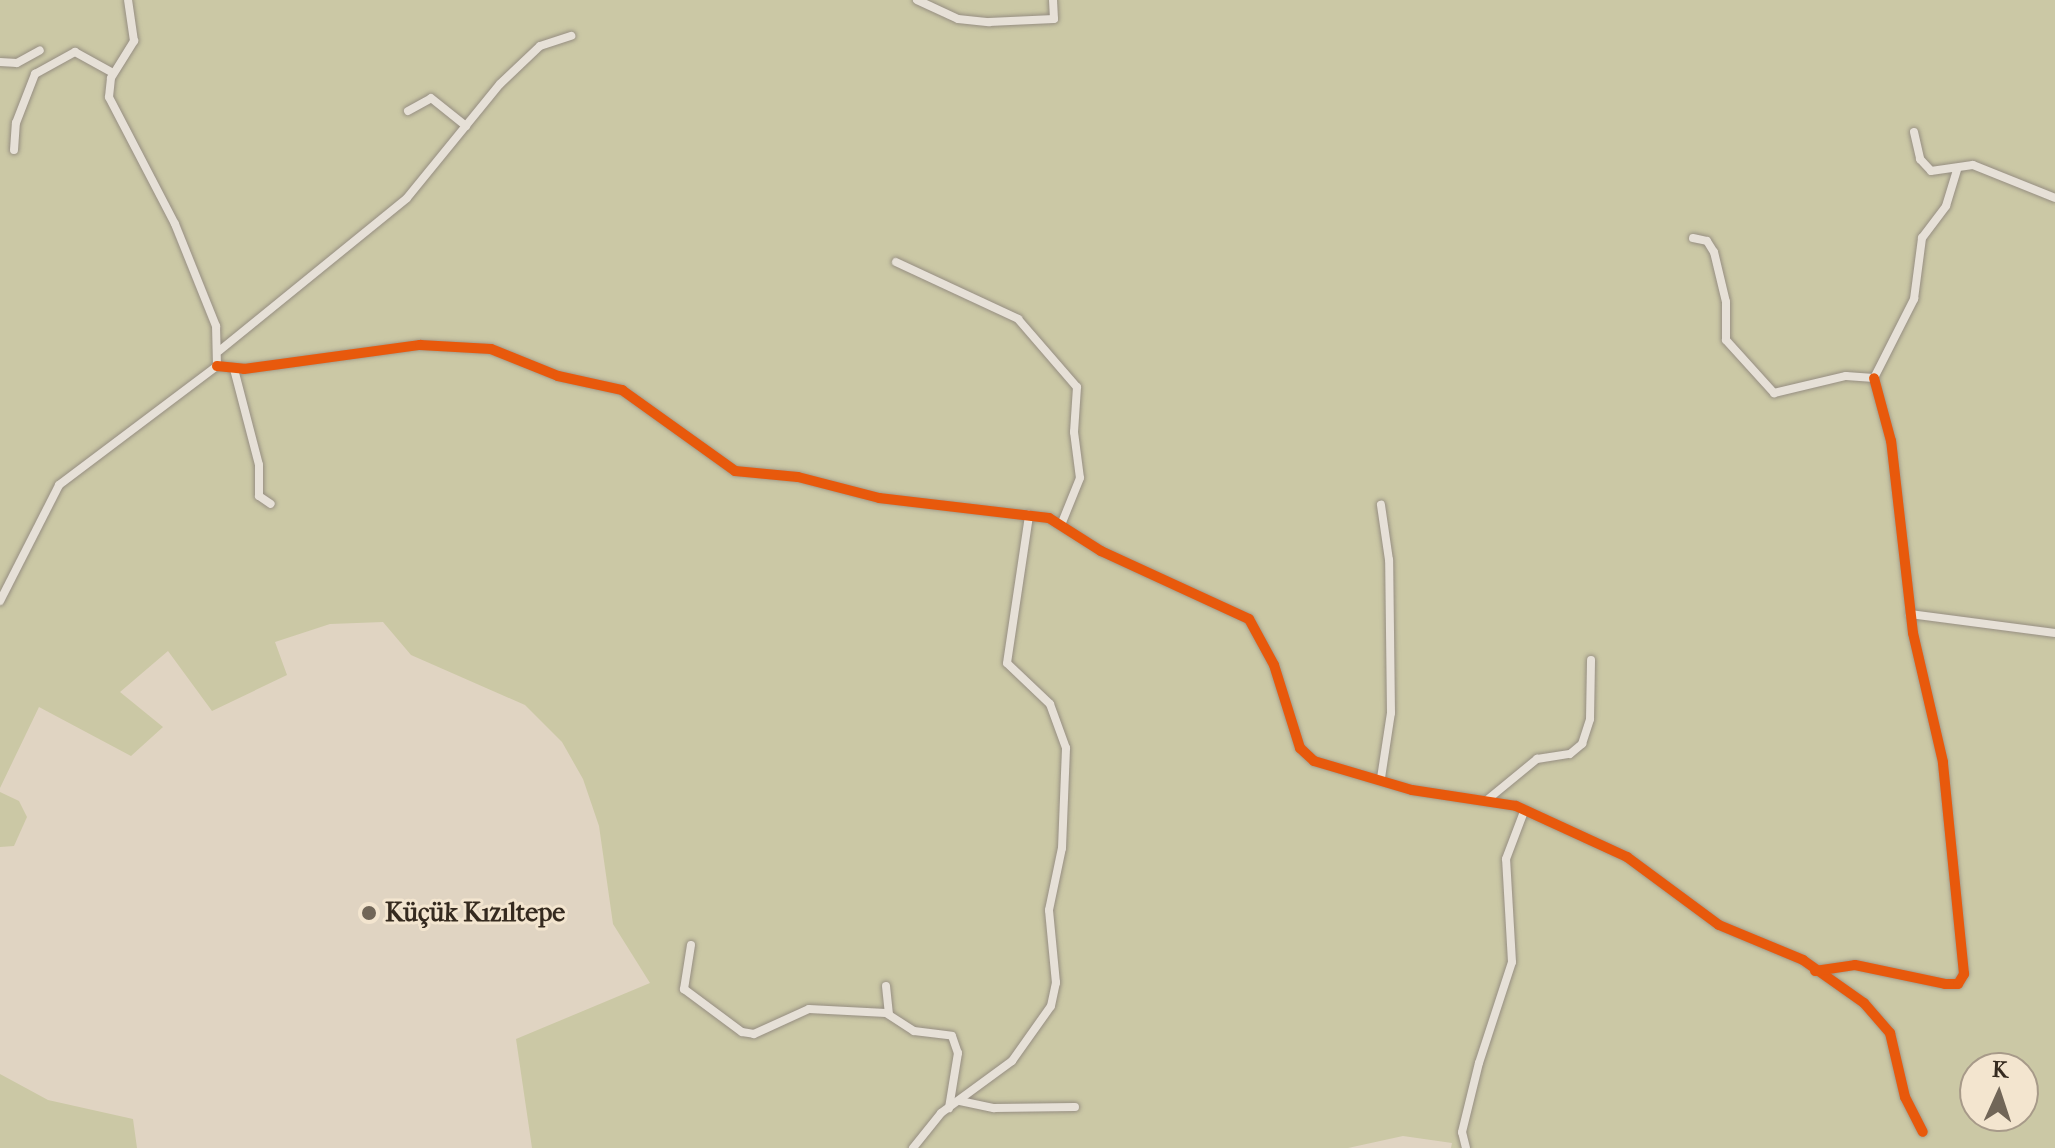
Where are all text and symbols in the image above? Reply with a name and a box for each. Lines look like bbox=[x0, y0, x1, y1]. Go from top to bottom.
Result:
place label: Küçük Kızıltepe bbox=[385, 897, 565, 929]
marker: Küçük Kızıltepe bbox=[360, 904, 378, 922]
north arrow bbox=[1959, 1052, 2039, 1132]
text: K bbox=[1991, 1057, 2009, 1083]

